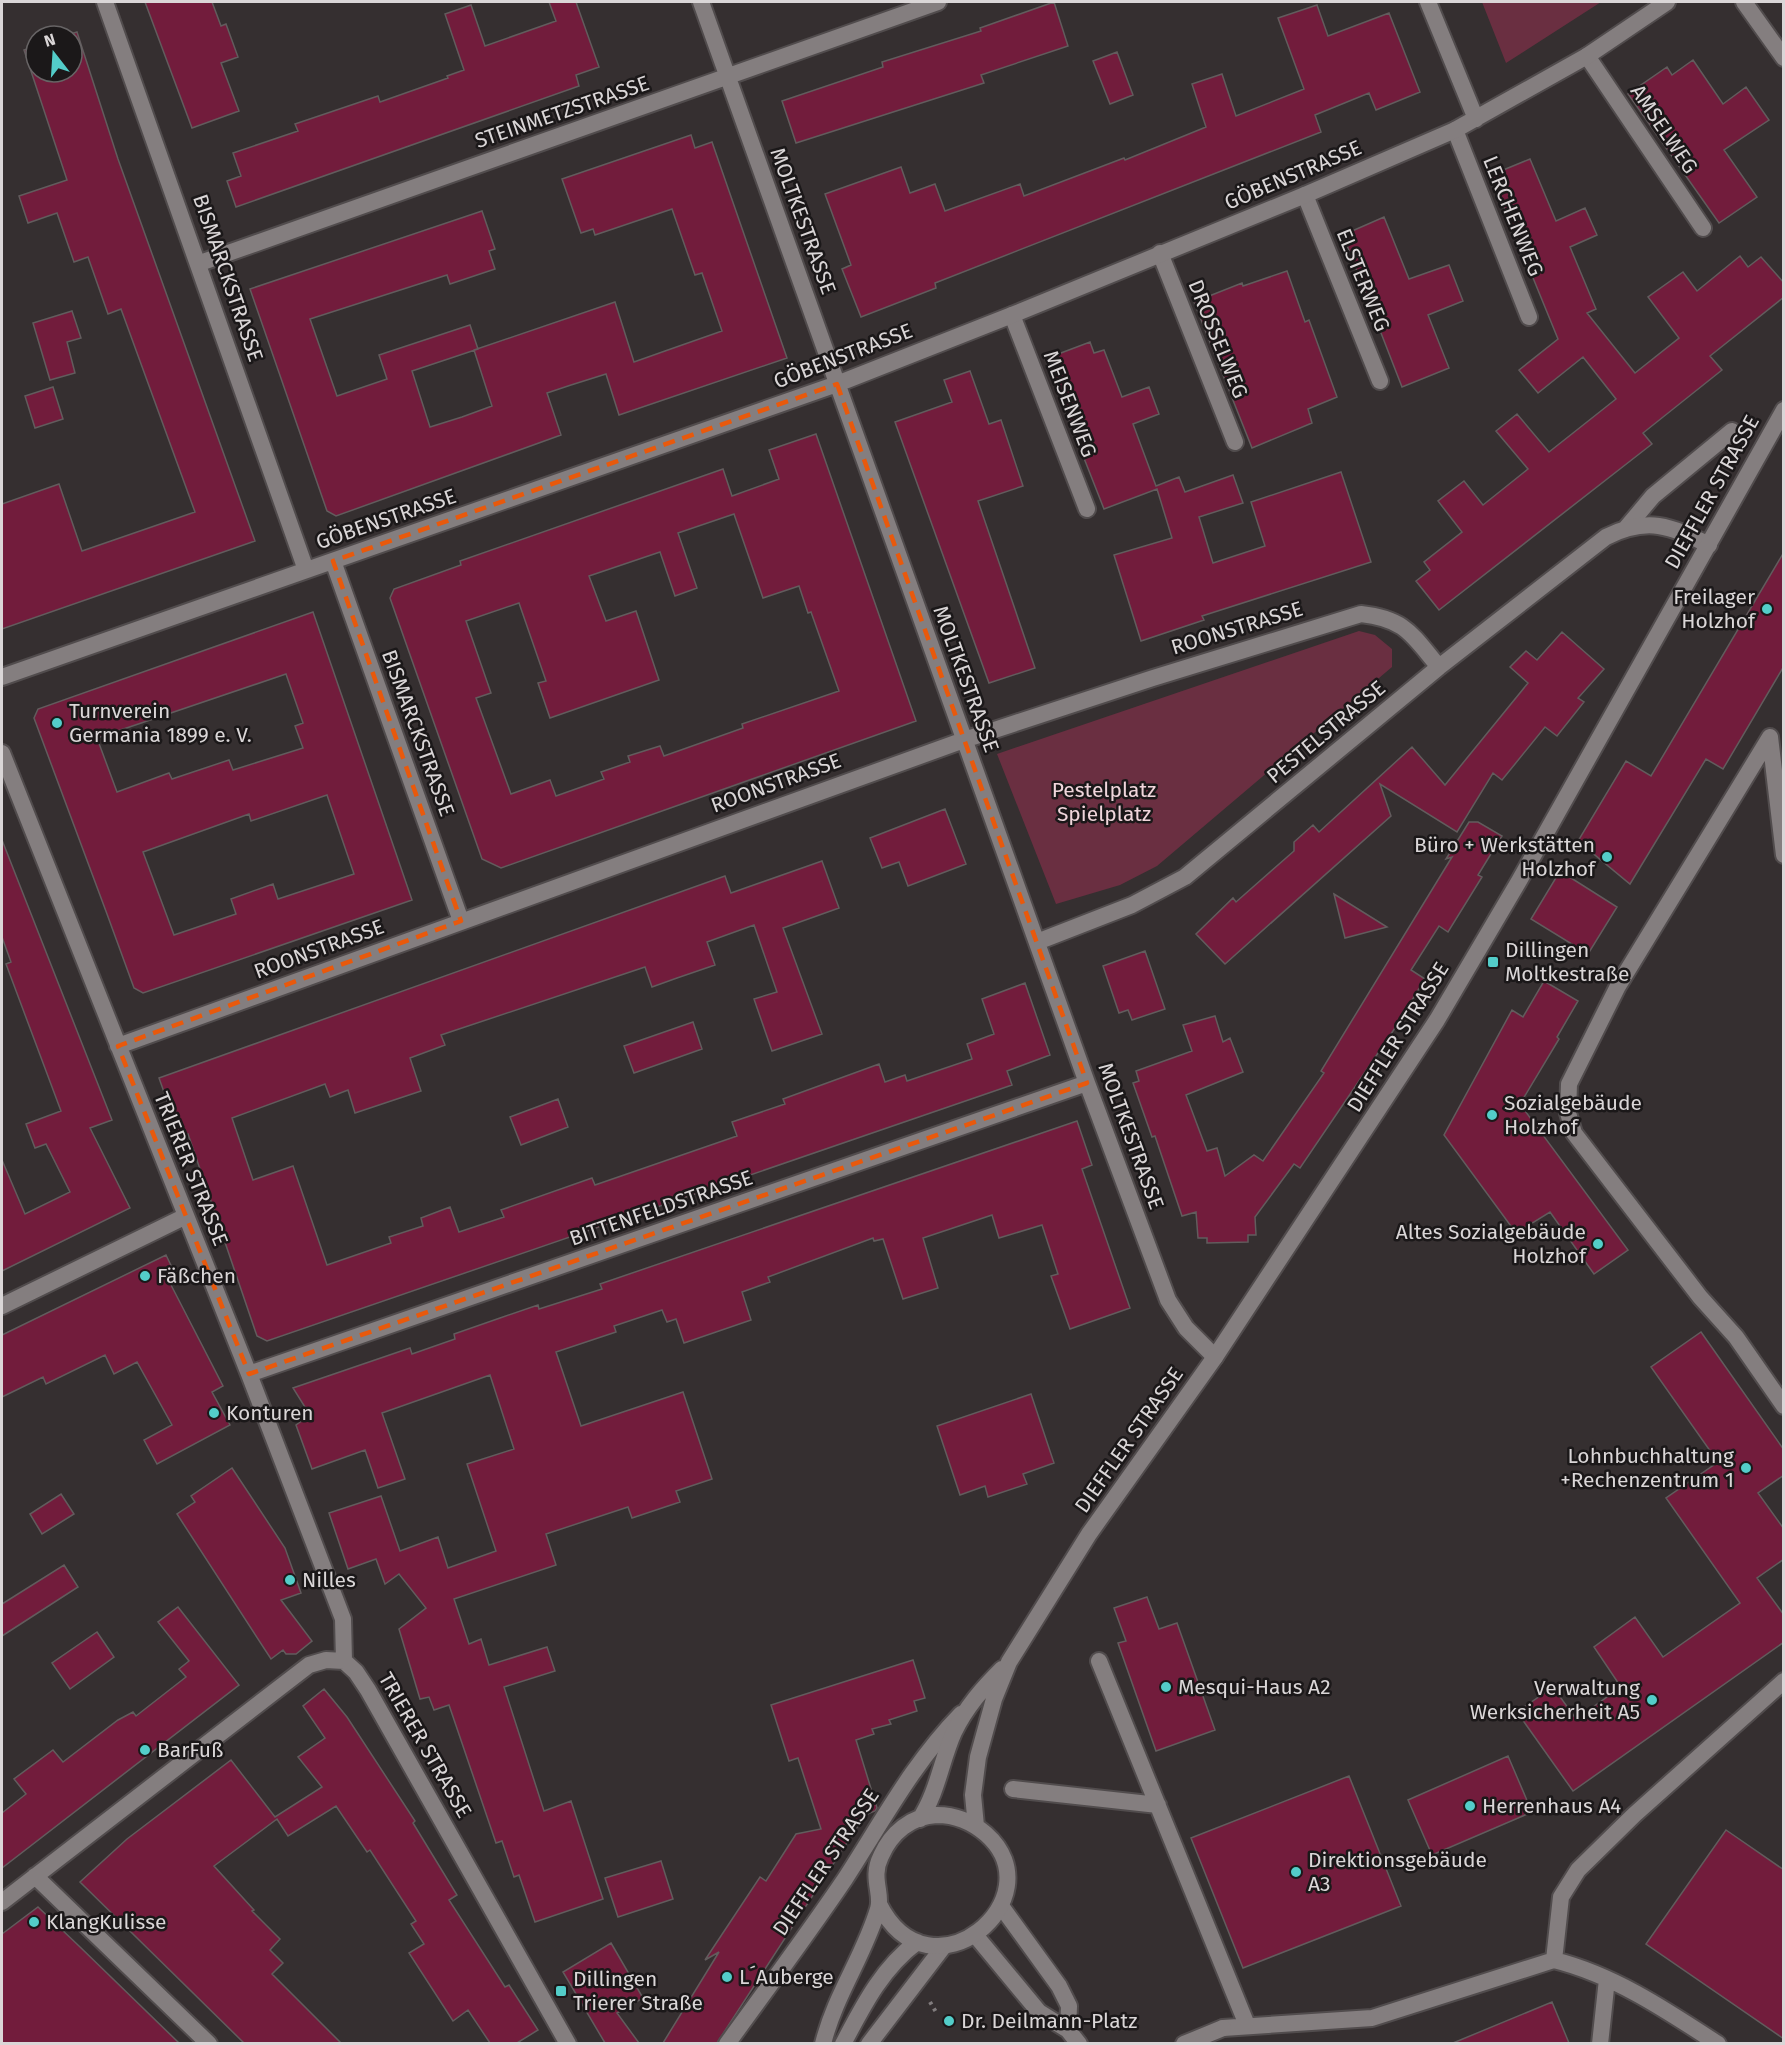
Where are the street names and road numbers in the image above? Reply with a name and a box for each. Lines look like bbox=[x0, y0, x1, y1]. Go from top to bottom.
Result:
street label: STEINMETZSTRASSE bbox=[471, 70, 653, 154]
street label: AMSELWEG bbox=[1625, 79, 1703, 179]
street label: GÖBENSTRASSE bbox=[1220, 134, 1366, 216]
street label: MOLTKESTRASSE bbox=[764, 144, 842, 298]
street label: LERCHENWEG bbox=[1477, 152, 1549, 280]
street label: BISMARCKSTRASSE bbox=[187, 191, 269, 365]
street label: ELSTERWEG bbox=[1331, 225, 1395, 335]
street label: DROSSELWEG bbox=[1182, 276, 1254, 402]
street label: GÖBENSTRASSE bbox=[770, 318, 916, 394]
street label: MEISENWEG bbox=[1038, 347, 1102, 461]
street label: DIEFFLER STRASSE bbox=[1659, 410, 1765, 574]
street label: GÖBENSTRASSE bbox=[312, 483, 460, 555]
street label: ROONSTRASSE bbox=[1168, 596, 1306, 660]
street label: MOLTKESTRASSE bbox=[927, 602, 1005, 756]
street label: BISMARCKSTRASSE bbox=[376, 646, 460, 820]
street label: PESTELSTRASSE bbox=[1261, 675, 1391, 789]
street label: ROONSTRASSE bbox=[707, 747, 845, 819]
street label: ROONSTRASSE bbox=[250, 913, 388, 985]
street label: DIEFFLER STRASSE bbox=[1341, 957, 1455, 1117]
street label: MOLTKESTRASSE bbox=[1092, 1059, 1170, 1213]
street label: TRIERER STRASSE bbox=[148, 1088, 234, 1250]
street label: BITTENFELDSTRASSE bbox=[566, 1164, 756, 1252]
street label: DIEFFLER STRASSE bbox=[1069, 1362, 1189, 1518]
street label: TRIERER STRASSE bbox=[373, 1668, 477, 1822]
street label: DIEFFLER STRASSE bbox=[767, 1783, 885, 1941]

